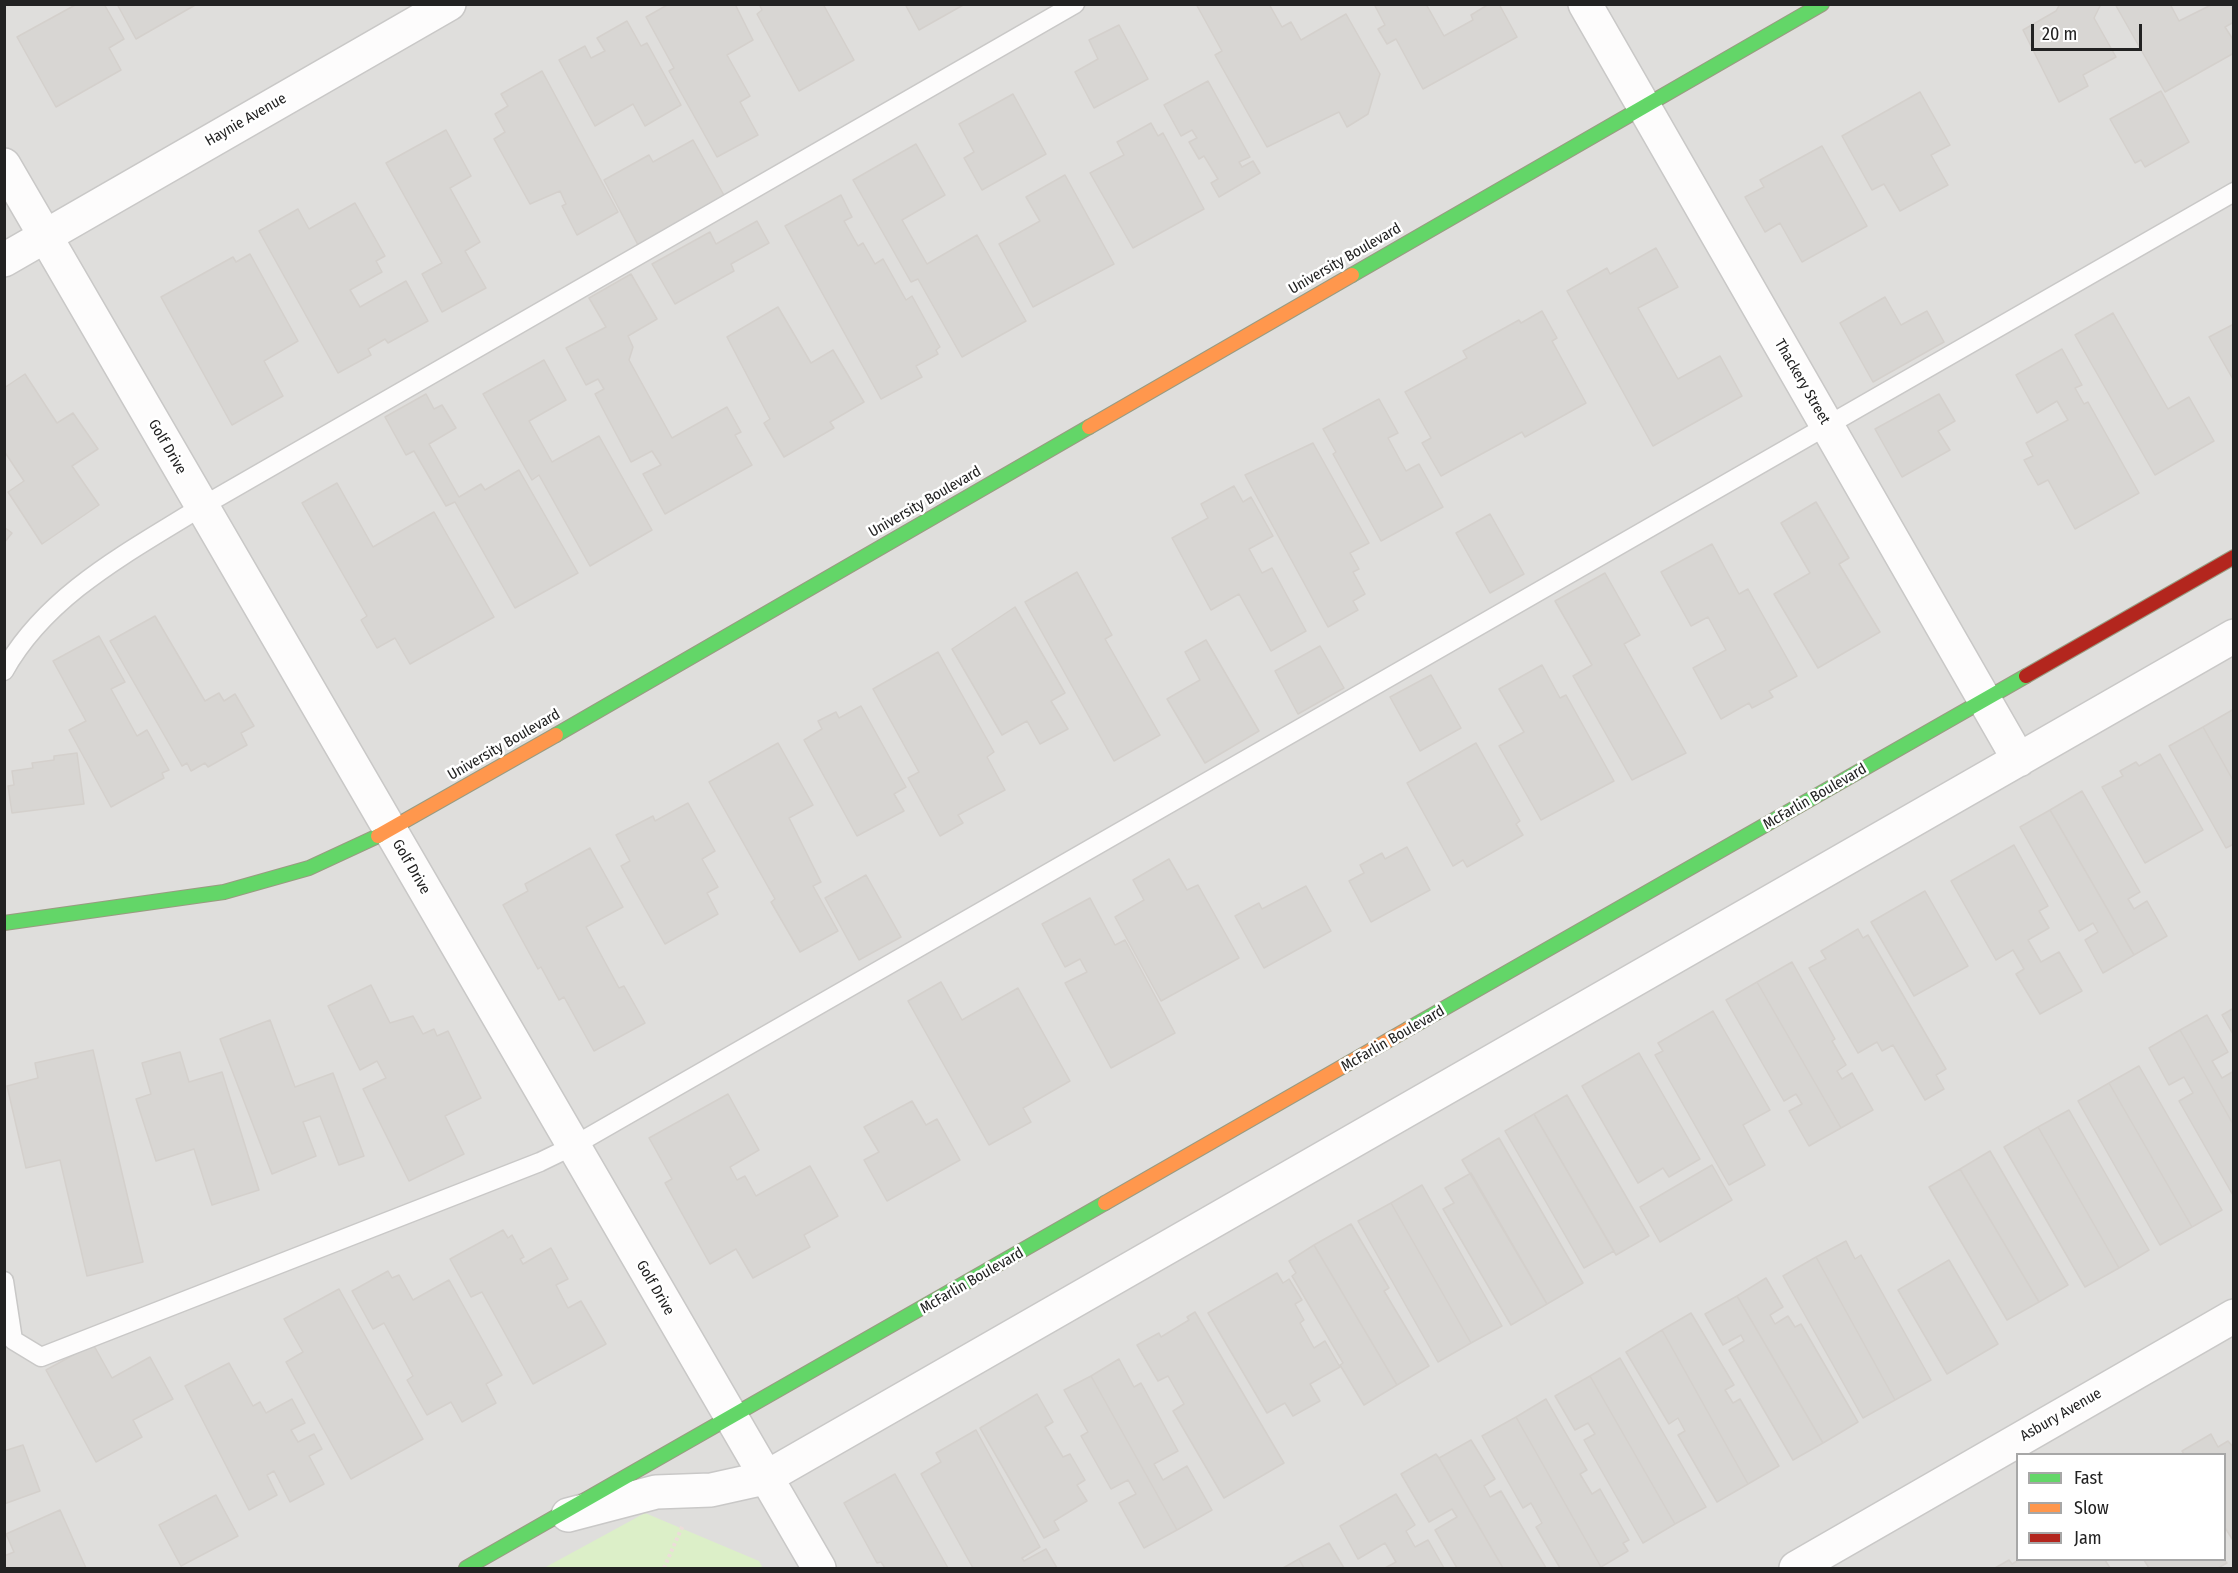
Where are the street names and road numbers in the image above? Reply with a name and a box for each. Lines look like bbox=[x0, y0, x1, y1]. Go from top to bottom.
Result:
street label: Haynie Avenue bbox=[202, 90, 290, 150]
street label: University Boulevard bbox=[1286, 220, 1404, 298]
street label: Thackery Street bbox=[1770, 336, 1834, 428]
street label: Golf Drive bbox=[144, 416, 190, 478]
street label: University Boulevard bbox=[866, 463, 984, 541]
street label: University Boulevard bbox=[445, 706, 563, 784]
street label: McFarlin Boulevard bbox=[1760, 760, 1870, 834]
street label: Golf Drive bbox=[388, 836, 434, 898]
street label: McFarlin Boulevard bbox=[1338, 1002, 1448, 1076]
street label: McFarlin Boulevard bbox=[917, 1244, 1027, 1318]
street label: Golf Drive bbox=[632, 1257, 678, 1319]
street label: Asbury Avenue bbox=[2017, 1385, 2105, 1445]

